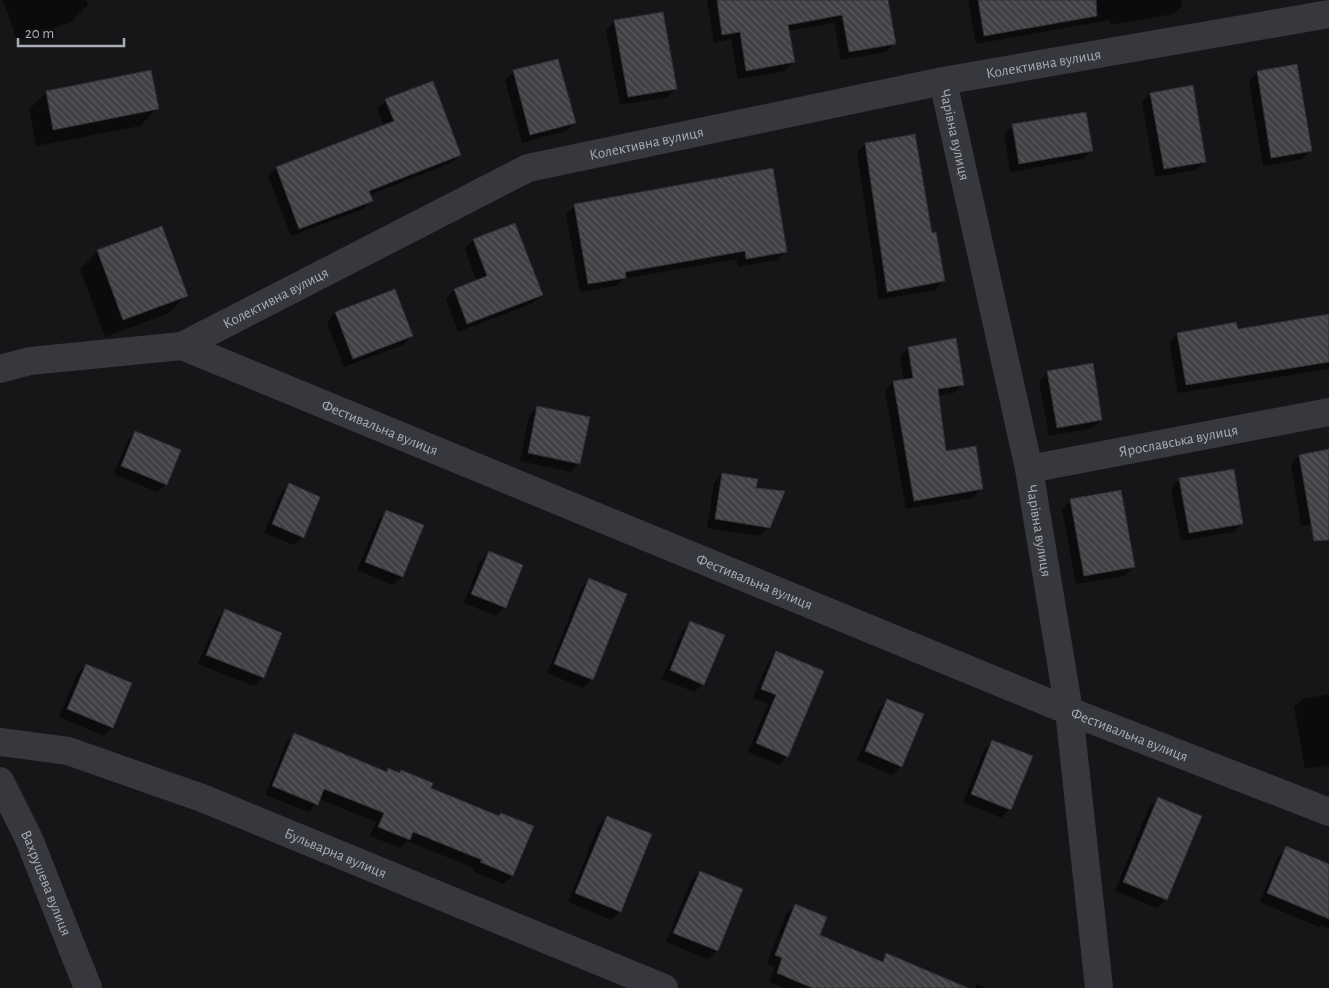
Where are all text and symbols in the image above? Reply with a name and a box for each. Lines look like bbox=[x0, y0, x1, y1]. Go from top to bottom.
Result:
scale bar bbox=[18, 15, 124, 47]
text: 20 m bbox=[25, 26, 54, 41]
street label: Колективна вулиця bbox=[985, 47, 1102, 81]
street label: Чарівна вулиця bbox=[937, 88, 972, 182]
street label: Колективна вулиця bbox=[588, 124, 705, 163]
street label: Колективна вулиця bbox=[221, 265, 331, 332]
street label: Фестивальна вулиця bbox=[319, 397, 440, 458]
street label: Ярославська вулиця bbox=[1118, 422, 1239, 460]
street label: Чарівна вулиця bbox=[1024, 484, 1054, 578]
street label: Фестивальна вулиця bbox=[694, 551, 815, 613]
street label: Фестивальна вулиця bbox=[1069, 705, 1190, 764]
street label: Бульварна вулиця bbox=[282, 826, 389, 881]
street label: Вахрушева вулиця bbox=[18, 828, 74, 938]

